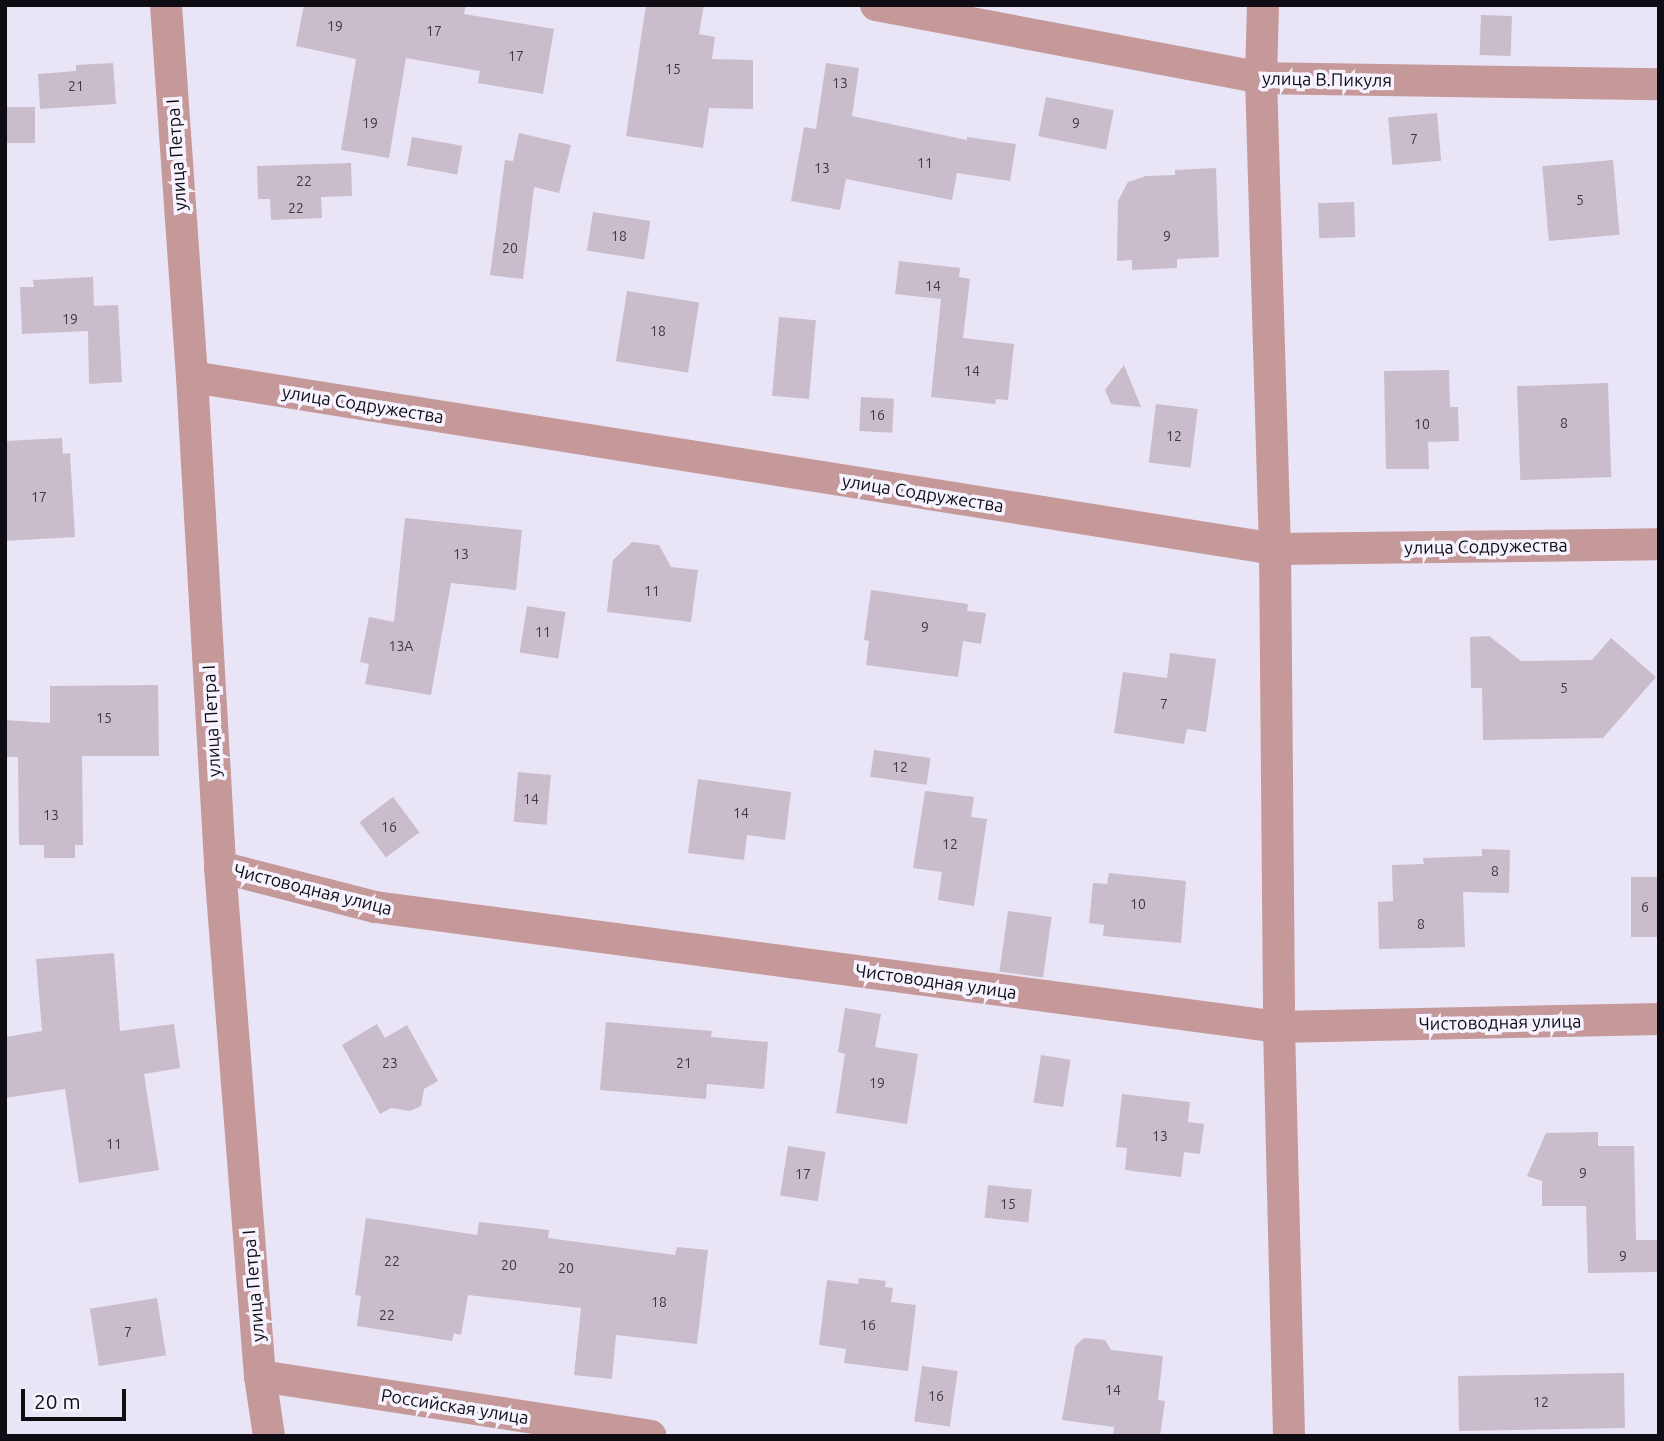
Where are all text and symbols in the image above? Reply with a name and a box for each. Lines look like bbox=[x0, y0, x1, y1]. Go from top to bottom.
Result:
house number: 19 bbox=[327, 18, 343, 34]
house number: 17 bbox=[426, 23, 442, 39]
house number: 17 bbox=[508, 48, 524, 64]
house number: 15 bbox=[665, 61, 681, 77]
street label: улица В.Пикуля bbox=[1262, 67, 1392, 91]
house number: 13 bbox=[832, 75, 848, 91]
house number: 21 bbox=[68, 78, 84, 94]
street label: улица Петра I bbox=[161, 98, 191, 212]
house number: 19 bbox=[362, 115, 378, 131]
house number: 9 bbox=[1072, 115, 1080, 131]
house number: 7 bbox=[1410, 131, 1418, 147]
house number: 11 bbox=[917, 155, 933, 171]
house number: 13 bbox=[814, 160, 830, 176]
house number: 22 bbox=[296, 173, 312, 189]
house number: 5 bbox=[1576, 192, 1584, 208]
house number: 22 bbox=[288, 200, 304, 216]
house number: 18 bbox=[611, 228, 627, 244]
house number: 9 bbox=[1163, 228, 1171, 244]
house number: 20 bbox=[502, 240, 518, 256]
house number: 14 bbox=[925, 278, 941, 294]
house number: 19 bbox=[62, 311, 78, 327]
house number: 18 bbox=[650, 323, 666, 339]
house number: 14 bbox=[964, 363, 980, 379]
street label: улица Содружества bbox=[281, 381, 445, 427]
house number: 16 bbox=[869, 407, 885, 423]
house number: 8 bbox=[1560, 415, 1568, 431]
house number: 10 bbox=[1414, 416, 1430, 432]
house number: 12 bbox=[1166, 428, 1182, 444]
street label: улица Содружества bbox=[841, 470, 1005, 516]
house number: 17 bbox=[31, 489, 47, 505]
street label: улица Содружества bbox=[1404, 534, 1568, 558]
house number: 13 bbox=[453, 546, 469, 562]
house number: 11 bbox=[644, 583, 660, 599]
house number: 9 bbox=[921, 619, 929, 635]
house number: 11 bbox=[535, 624, 551, 640]
house number: 13А bbox=[389, 638, 413, 654]
street label: улица Петра I bbox=[197, 664, 225, 778]
house number: 5 bbox=[1560, 680, 1568, 696]
house number: 7 bbox=[1160, 696, 1168, 712]
house number: 15 bbox=[96, 710, 112, 726]
house number: 12 bbox=[892, 759, 908, 775]
house number: 14 bbox=[523, 791, 539, 807]
house number: 14 bbox=[733, 805, 749, 821]
house number: 13 bbox=[43, 807, 59, 823]
house number: 16 bbox=[381, 819, 397, 835]
house number: 12 bbox=[942, 836, 958, 852]
street label: Чистоводная улица bbox=[231, 859, 395, 919]
house number: 8 bbox=[1491, 863, 1499, 879]
house number: 10 bbox=[1130, 896, 1146, 912]
house number: 6 bbox=[1641, 899, 1649, 915]
house number: 8 bbox=[1417, 916, 1425, 932]
street label: Чистоводная улица bbox=[854, 959, 1018, 1003]
street label: Чистоводная улица bbox=[1418, 1010, 1582, 1034]
house number: 23 bbox=[382, 1055, 398, 1071]
house number: 21 bbox=[676, 1055, 692, 1071]
house number: 19 bbox=[869, 1075, 885, 1091]
house number: 13 bbox=[1152, 1128, 1168, 1144]
house number: 11 bbox=[106, 1136, 122, 1152]
house number: 9 bbox=[1579, 1165, 1587, 1181]
house number: 17 bbox=[795, 1166, 811, 1182]
house number: 15 bbox=[1000, 1196, 1016, 1212]
street label: улица Петра I bbox=[237, 1229, 269, 1343]
house number: 9 bbox=[1619, 1248, 1627, 1264]
house number: 22 bbox=[384, 1253, 400, 1269]
house number: 20 bbox=[501, 1257, 517, 1273]
house number: 20 bbox=[558, 1260, 574, 1276]
house number: 18 bbox=[651, 1294, 667, 1310]
house number: 22 bbox=[379, 1307, 395, 1323]
house number: 16 bbox=[860, 1317, 876, 1333]
house number: 7 bbox=[124, 1324, 132, 1340]
scale bar bbox=[24, 1374, 130, 1418]
house number: 14 bbox=[1105, 1382, 1121, 1398]
street label: Российская улица bbox=[380, 1384, 530, 1428]
house number: 16 bbox=[928, 1388, 944, 1404]
text: 20 m bbox=[34, 1389, 81, 1413]
house number: 12 bbox=[1533, 1394, 1549, 1410]

